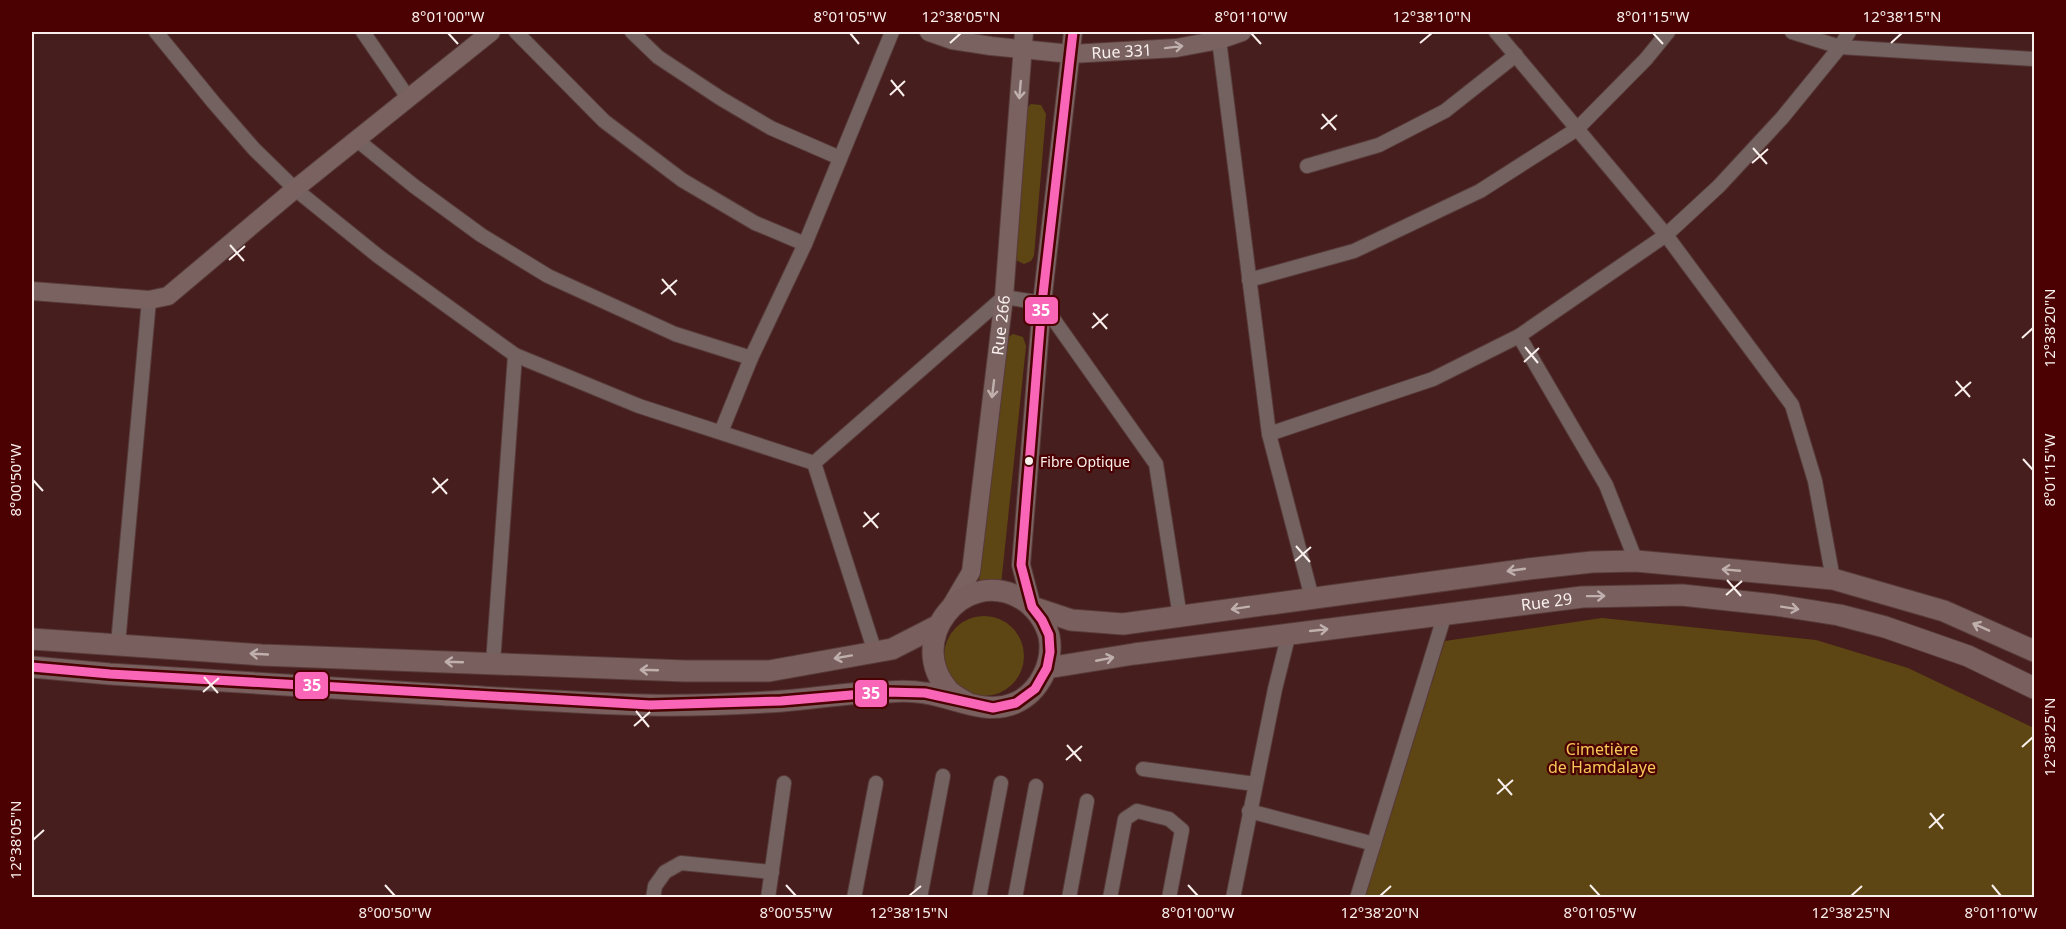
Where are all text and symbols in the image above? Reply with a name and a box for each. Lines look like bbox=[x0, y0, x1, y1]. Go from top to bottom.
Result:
text: 8°01'00"W bbox=[411, 6, 485, 26]
text: 8°01'05"W bbox=[813, 6, 887, 26]
text: 12°38'05"N bbox=[922, 6, 1000, 26]
text: 8°01'10"W bbox=[1214, 6, 1288, 26]
text: 12°38'10"N bbox=[1393, 6, 1471, 26]
text: 8°01'15"W bbox=[1616, 6, 1690, 26]
text: 12°38'15"N bbox=[1863, 6, 1941, 26]
street label: Rue 331 bbox=[1091, 38, 1153, 64]
one-way arrow bbox=[1164, 42, 1184, 53]
one-way arrow bbox=[1014, 79, 1025, 99]
text: 12°38'20"N bbox=[2039, 289, 2059, 367]
street label: Rue 266 bbox=[986, 294, 1015, 357]
line badge: 35 bbox=[1024, 296, 1059, 325]
text: 35 bbox=[1032, 299, 1050, 321]
one-way arrow bbox=[987, 378, 998, 398]
text: 8°01'15"W bbox=[2039, 433, 2059, 507]
text: 8°00'50"W bbox=[5, 443, 25, 517]
place label: Fibre Optique bbox=[1040, 452, 1130, 471]
marker: Fibre Optique bbox=[1023, 455, 1035, 467]
one-way arrow bbox=[1722, 564, 1742, 575]
one-way arrow bbox=[1507, 565, 1527, 576]
street label: Rue 29 bbox=[1520, 587, 1573, 616]
one-way arrow bbox=[1585, 591, 1605, 602]
one-way arrow bbox=[1780, 602, 1799, 613]
one-way arrow bbox=[1231, 603, 1250, 614]
one-way arrow bbox=[1972, 621, 1990, 632]
one-way arrow bbox=[1308, 624, 1328, 635]
one-way arrow bbox=[250, 649, 270, 660]
one-way arrow bbox=[833, 652, 853, 663]
one-way arrow bbox=[1095, 653, 1114, 664]
one-way arrow bbox=[445, 656, 464, 667]
one-way arrow bbox=[639, 664, 659, 675]
line badge: 35 bbox=[294, 671, 329, 700]
text: 35 bbox=[303, 674, 321, 696]
line badge: 35 bbox=[854, 679, 888, 708]
text: 35 bbox=[862, 682, 880, 704]
text: 12°38'25"N bbox=[2039, 698, 2059, 776]
park label: Cimetière de Hamdalaye bbox=[1548, 738, 1656, 778]
text: 12°38'05"N bbox=[5, 801, 25, 879]
text: 8°00'50"W bbox=[358, 902, 432, 922]
text: 8°00'55"W bbox=[759, 902, 833, 922]
text: 12°38'15"N bbox=[870, 902, 948, 922]
text: 8°01'00"W bbox=[1161, 902, 1235, 922]
text: 12°38'20"N bbox=[1341, 902, 1419, 922]
text: 8°01'05"W bbox=[1563, 902, 1637, 922]
text: 12°38'25"N bbox=[1812, 902, 1890, 922]
text: 8°01'10"W bbox=[1964, 902, 2038, 922]

